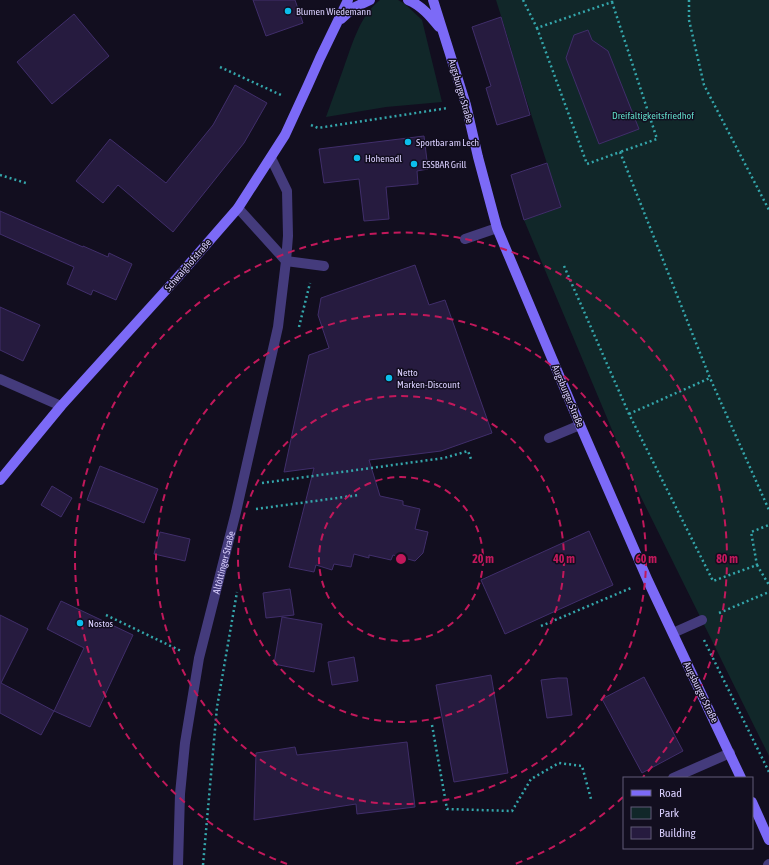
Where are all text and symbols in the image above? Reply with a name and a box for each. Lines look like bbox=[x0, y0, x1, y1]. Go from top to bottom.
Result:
marker: Blumen Wiedemann bbox=[283, 6, 293, 16]
place label: Blumen Wiedemann bbox=[296, 6, 371, 17]
street label: Augsburger Straße bbox=[447, 58, 476, 125]
park label: Dreifaltigkeitsfriedhof bbox=[612, 110, 694, 121]
marker: Sportbar am Lech bbox=[403, 137, 413, 147]
place label: Sportbar am Lech bbox=[416, 137, 479, 148]
marker: Hohenadl bbox=[352, 153, 362, 163]
place label: Hohenadl bbox=[365, 153, 402, 164]
marker: ESSBAR Grill bbox=[409, 159, 419, 169]
place label: ESSBAR Grill bbox=[422, 159, 467, 170]
street label: Schwaighofstraße bbox=[162, 236, 214, 293]
street label: Augsburger Straße bbox=[550, 363, 586, 429]
place label: Netto Marken-Discount bbox=[397, 367, 460, 390]
marker: Netto Marken-Discount bbox=[384, 373, 394, 383]
street label: Altöttinger Straße bbox=[210, 529, 237, 595]
centre of rings bbox=[394, 552, 408, 566]
text: 20 m bbox=[472, 552, 494, 566]
text: 40 m bbox=[552, 552, 575, 566]
text: 60 m bbox=[635, 552, 657, 566]
text: 80 m bbox=[716, 552, 738, 566]
marker: Nostos bbox=[75, 618, 85, 628]
place label: Nostos bbox=[88, 618, 114, 629]
street label: Augsburger Straße bbox=[681, 660, 721, 725]
legend bbox=[623, 777, 753, 849]
text: Road bbox=[659, 786, 682, 800]
text: Park bbox=[659, 806, 680, 820]
text: Building bbox=[659, 826, 697, 840]

